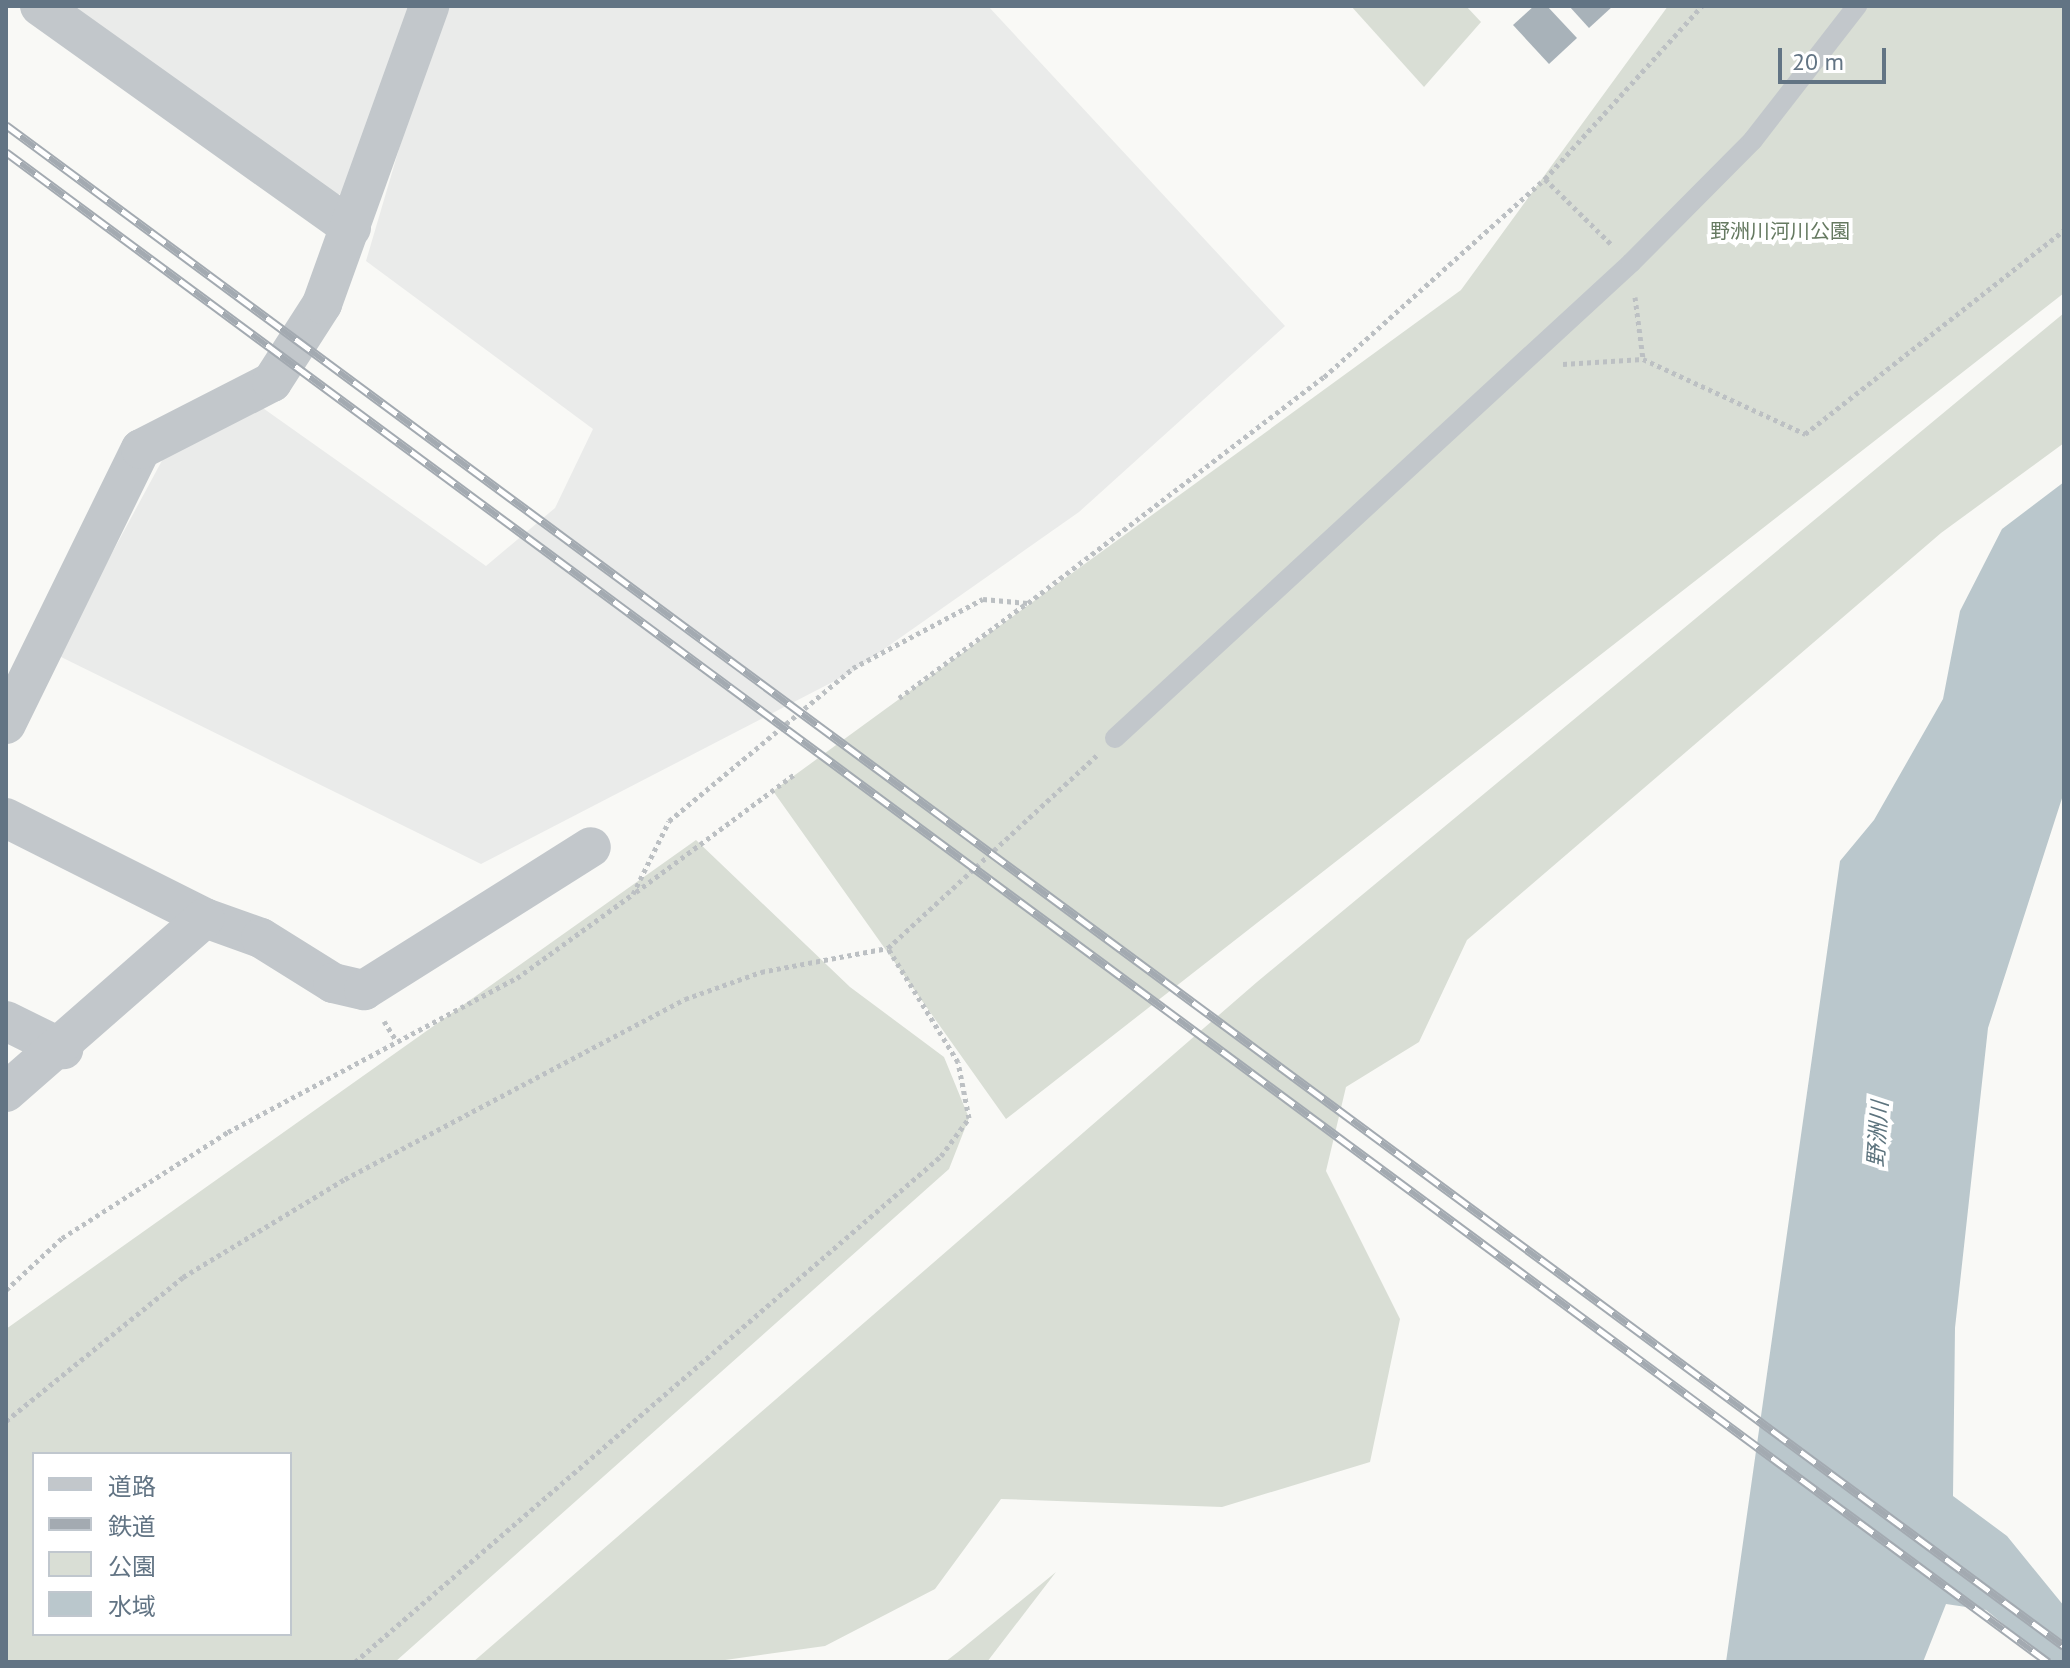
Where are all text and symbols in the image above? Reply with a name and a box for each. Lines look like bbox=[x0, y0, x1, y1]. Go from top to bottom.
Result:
scale bar bbox=[1782, 32, 1890, 82]
text: 20 m bbox=[1792, 46, 1844, 77]
park label: 野洲川河川公園 bbox=[1710, 219, 1850, 243]
water label: 野洲川 bbox=[1863, 1100, 1893, 1168]
legend bbox=[32, 1452, 292, 1636]
text: 道路 bbox=[108, 1471, 156, 1502]
text: 鉄道 bbox=[108, 1511, 156, 1542]
text: 公園 bbox=[108, 1551, 156, 1582]
text: 水域 bbox=[108, 1591, 156, 1622]

